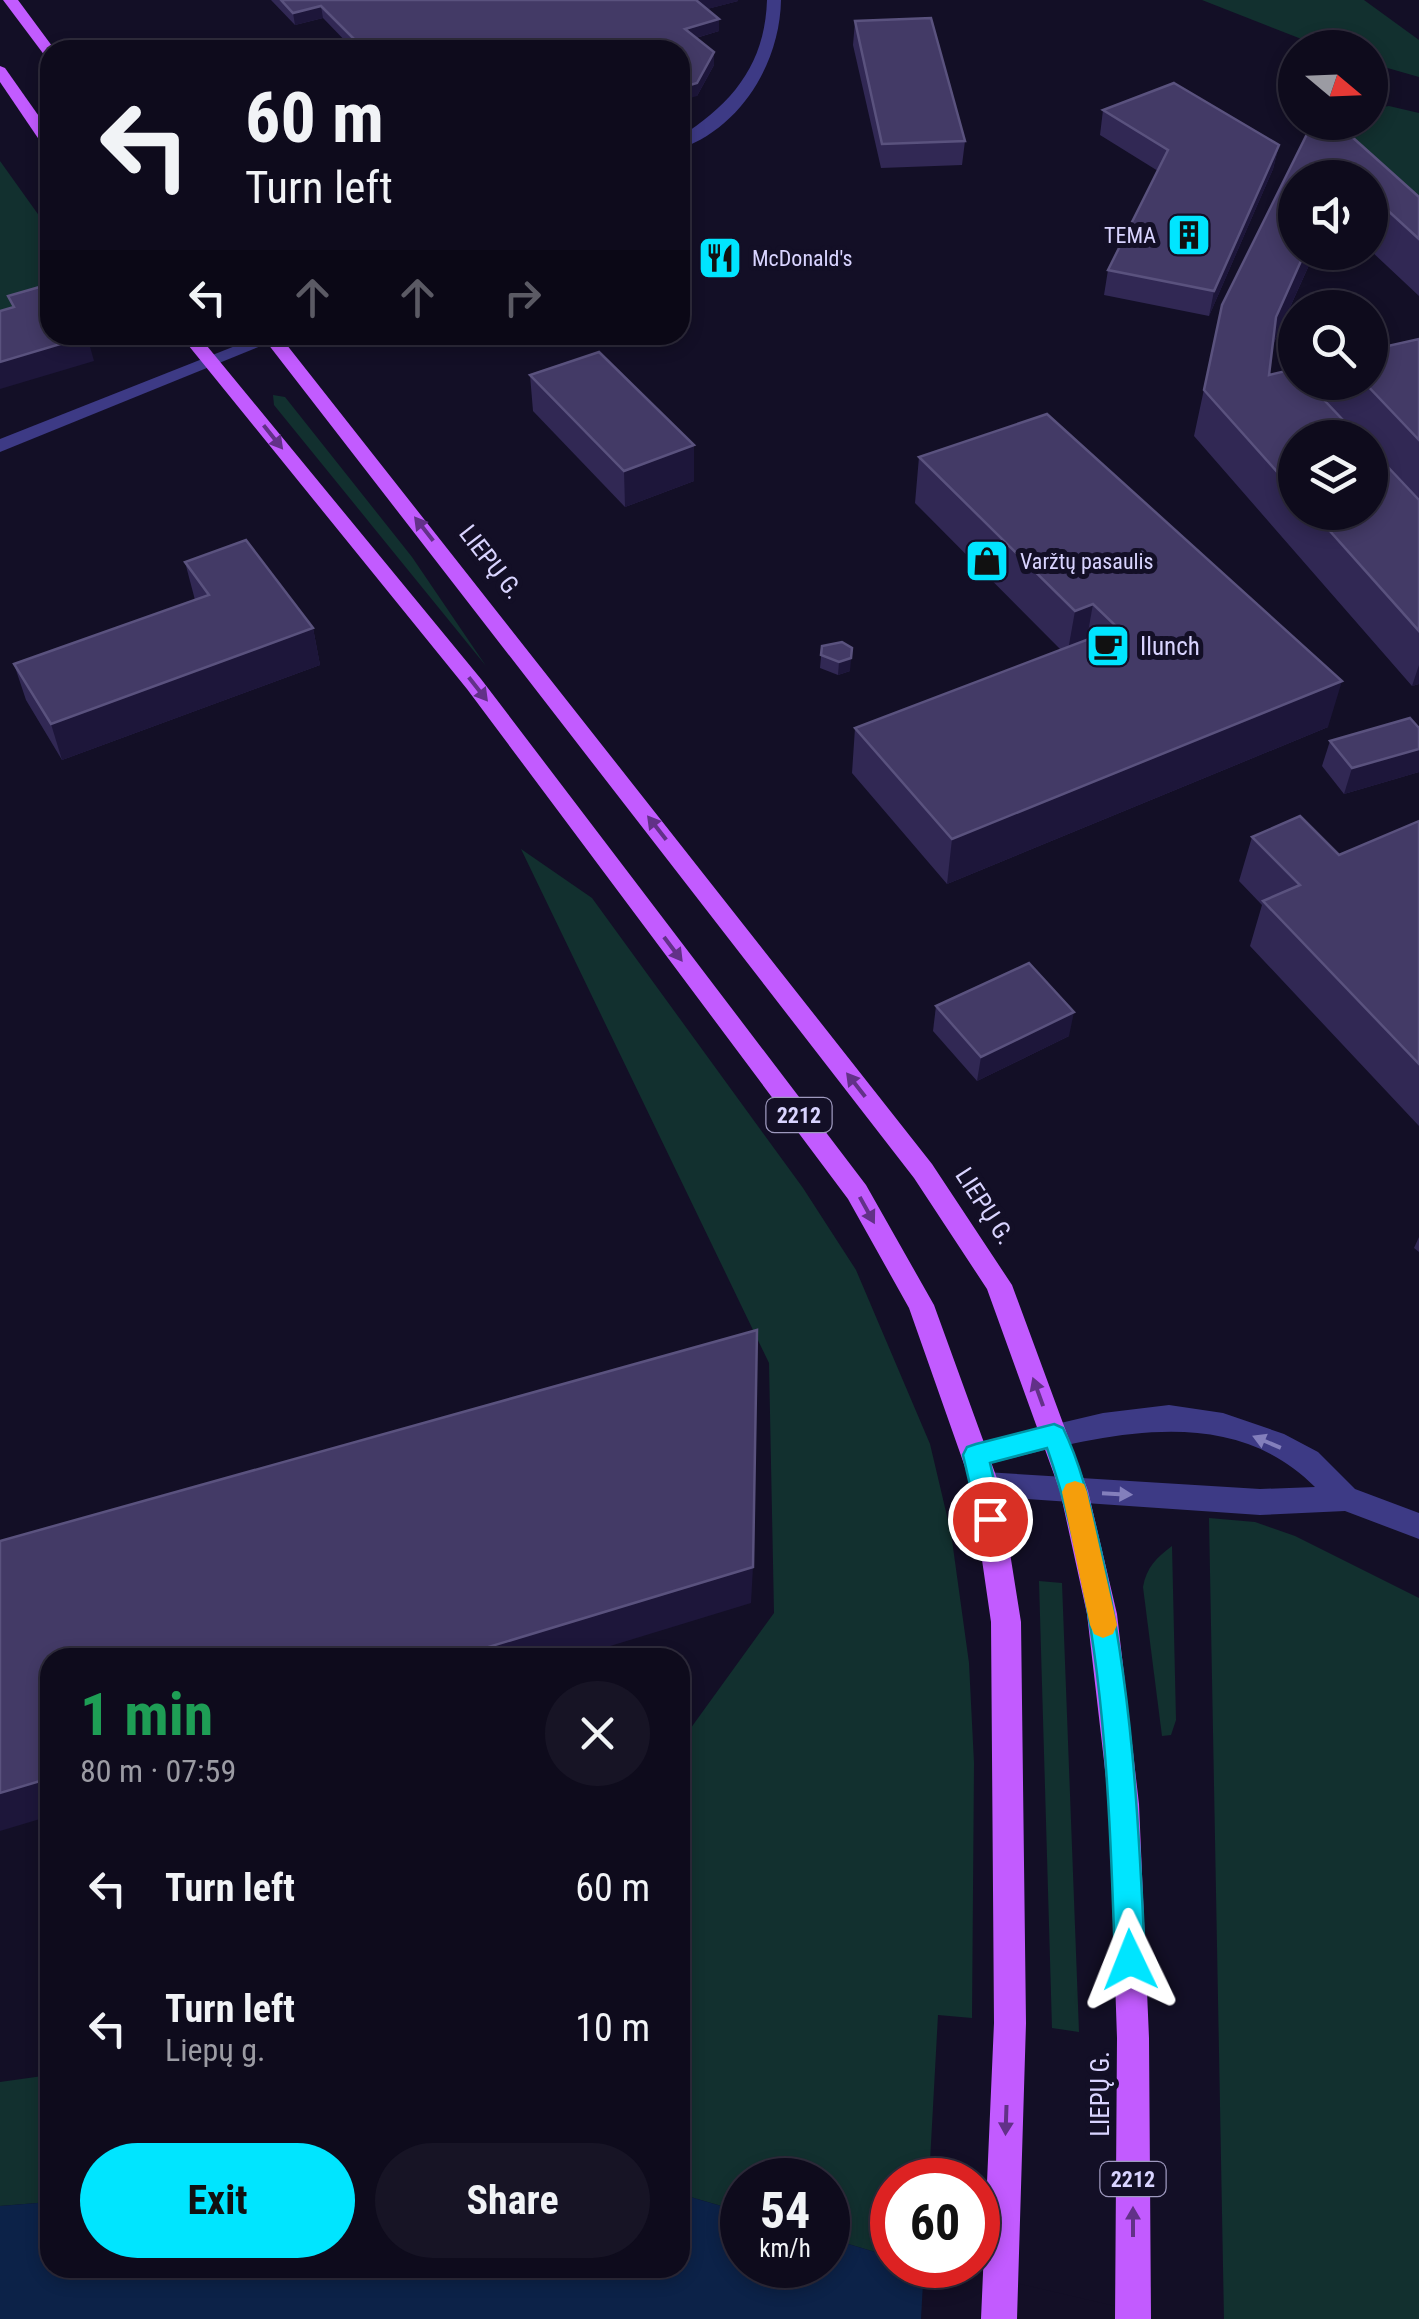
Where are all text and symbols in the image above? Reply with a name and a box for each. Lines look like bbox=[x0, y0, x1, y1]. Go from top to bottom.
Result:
north arrow bbox=[1278, 30, 1388, 140]
map controls bbox=[1278, 30, 1388, 530]
text: 60 m bbox=[245, 77, 384, 159]
icon: left bbox=[80, 80, 210, 210]
button: sound bbox=[1278, 160, 1388, 270]
text: Turn left bbox=[245, 161, 393, 214]
building icon: TEMA bbox=[1166, 212, 1212, 258]
place label: TEMA bbox=[1104, 223, 1156, 248]
restaurant icon: McDonald's bbox=[697, 235, 743, 281]
place label: McDonald's bbox=[752, 246, 853, 271]
icon: left bbox=[180, 270, 235, 325]
icon: ahead bbox=[285, 270, 340, 325]
icon: ahead bbox=[390, 270, 445, 325]
icon: right bbox=[495, 270, 550, 325]
button: search bbox=[1278, 290, 1388, 400]
button: layers bbox=[1278, 420, 1388, 530]
one-way arrow bbox=[262, 425, 283, 450]
one-way arrow bbox=[414, 517, 435, 542]
street label: LIEPŲ G. bbox=[453, 519, 529, 605]
shop icon: Varžtų pasaulis bbox=[964, 538, 1010, 584]
place label: Varžtų pasaulis bbox=[1020, 549, 1154, 574]
cafe icon: Ilunch bbox=[1085, 623, 1131, 669]
place label: Ilunch bbox=[1140, 632, 1200, 661]
one-way arrow bbox=[468, 676, 488, 702]
one-way arrow bbox=[647, 815, 668, 841]
one-way arrow bbox=[663, 936, 683, 962]
one-way arrow bbox=[846, 1072, 867, 1097]
road number: 2212 bbox=[766, 1098, 832, 1132]
street label: LIEPŲ G. bbox=[950, 1162, 1020, 1250]
one-way arrow bbox=[859, 1195, 876, 1224]
one-way arrow bbox=[1030, 1376, 1045, 1406]
one-way arrow bbox=[1252, 1433, 1282, 1449]
pin bbox=[948, 1477, 1033, 1562]
one-way arrow bbox=[1102, 1486, 1134, 1502]
icon: arrive bbox=[963, 1492, 1018, 1547]
text: 1 min bbox=[80, 1679, 213, 1750]
button: close bbox=[545, 1681, 650, 1786]
text: 80 m · 07:59 bbox=[80, 1752, 236, 1790]
icon: left bbox=[80, 1861, 135, 1916]
text: Turn left bbox=[165, 1866, 295, 1910]
text: 60 m bbox=[575, 1866, 650, 1910]
position arrow bbox=[1078, 1908, 1182, 2012]
text: Turn left bbox=[165, 1987, 295, 2031]
icon: left bbox=[80, 2001, 135, 2056]
text: 10 m bbox=[575, 2006, 650, 2050]
text: Liepų g. bbox=[165, 2031, 265, 2069]
street label: LIEPŲ G. bbox=[1086, 2051, 1115, 2137]
one-way arrow bbox=[998, 2105, 1014, 2137]
button: Exit bbox=[80, 2143, 355, 2258]
button: Share bbox=[375, 2143, 650, 2258]
speed limit sign: 60 bbox=[870, 2158, 1000, 2288]
road number: 2212 bbox=[1100, 2162, 1166, 2196]
text: 54 bbox=[760, 2182, 810, 2240]
one-way arrow bbox=[1125, 2205, 1141, 2237]
text: km/h bbox=[759, 2234, 811, 2263]

